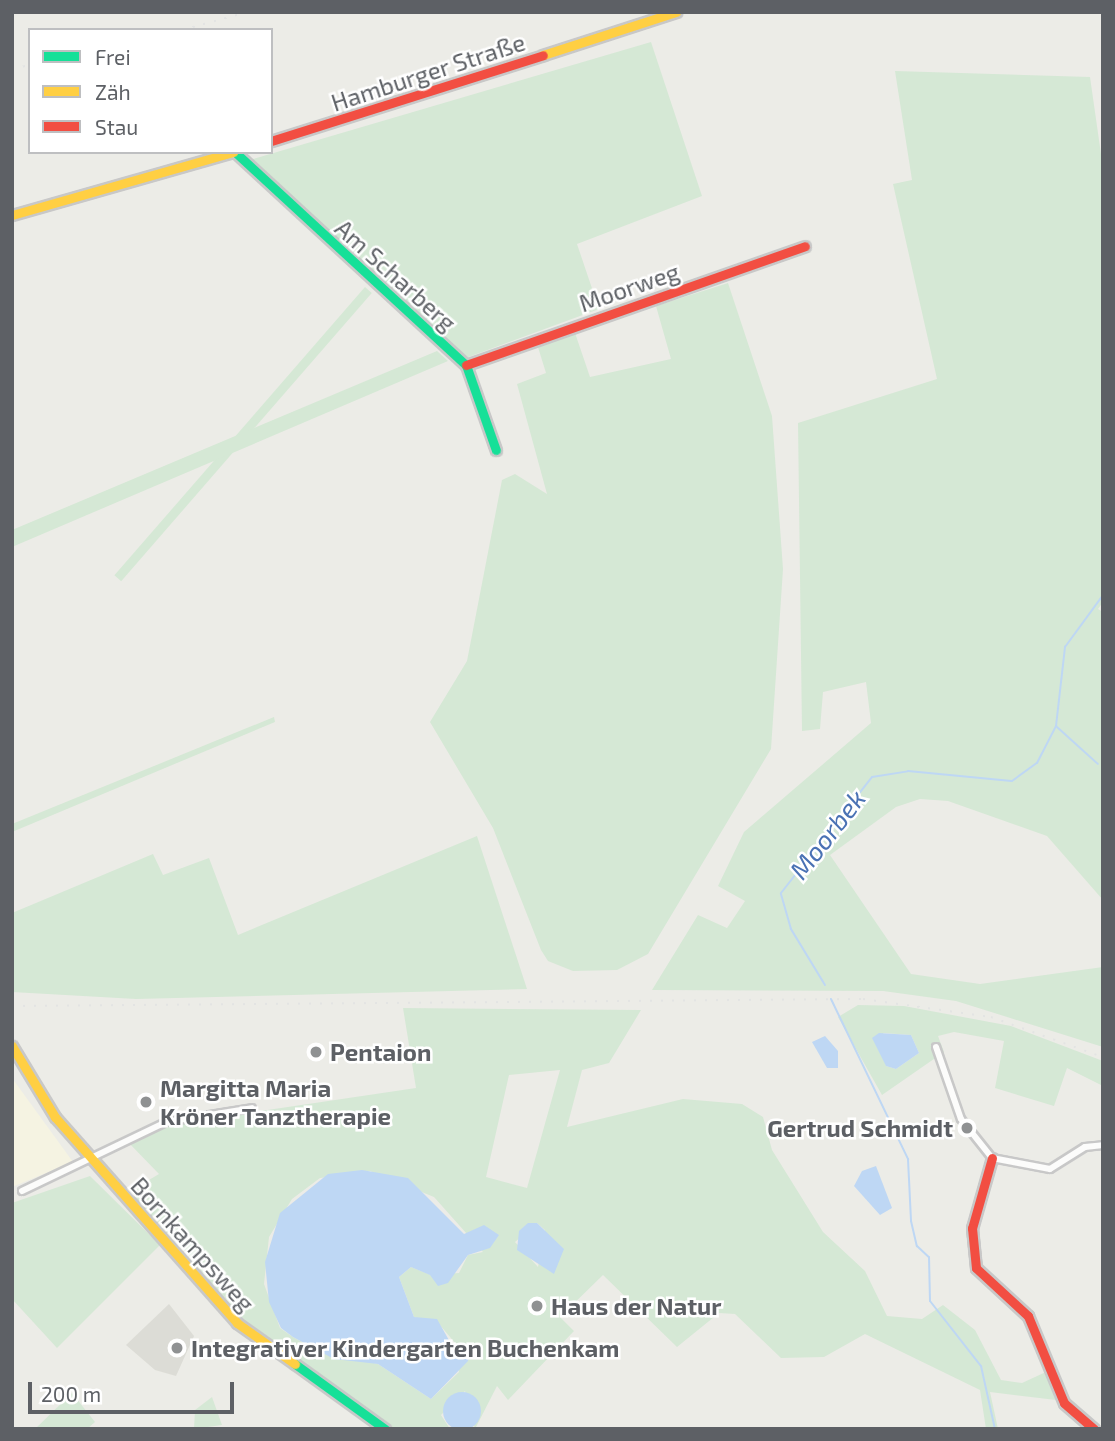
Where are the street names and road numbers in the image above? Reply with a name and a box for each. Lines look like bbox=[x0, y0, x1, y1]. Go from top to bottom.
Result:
street label: Hamburger Straße bbox=[327, 27, 529, 117]
street label: Am Scharberg bbox=[330, 213, 462, 337]
street label: Moorweg bbox=[575, 256, 683, 318]
street label: Bornkampsweg bbox=[125, 1171, 261, 1317]

